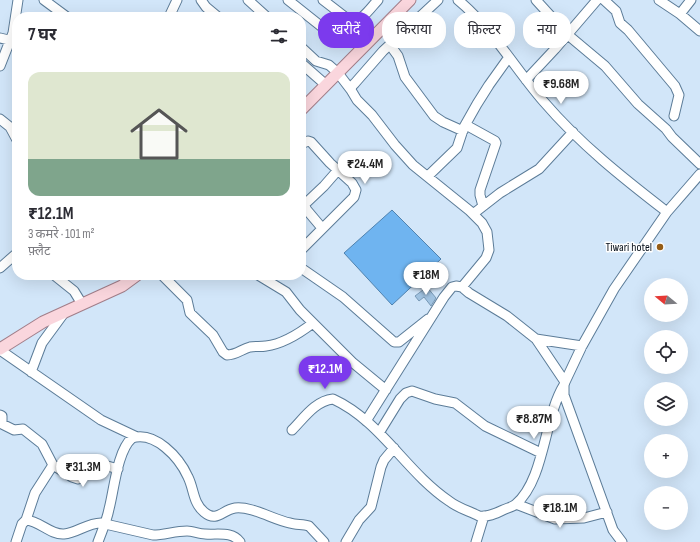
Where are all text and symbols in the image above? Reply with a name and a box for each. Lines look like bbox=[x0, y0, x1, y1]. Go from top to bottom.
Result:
chip: खरीदें bbox=[318, 12, 374, 48]
chip: किराया bbox=[382, 12, 446, 48]
chip: फ़िल्टर bbox=[454, 12, 515, 48]
chip: नया bbox=[523, 12, 571, 48]
text: 7 घर bbox=[28, 25, 57, 45]
icon: filters bbox=[268, 25, 290, 47]
pin: ₹9.68M bbox=[528, 71, 594, 105]
text: ₹9.68M bbox=[543, 76, 579, 92]
icon: home bbox=[123, 98, 195, 170]
pin: ₹24.4M bbox=[332, 151, 398, 185]
text: ₹24.4M bbox=[347, 156, 383, 172]
text: ₹12.1M bbox=[28, 204, 73, 224]
text: 3 कमरे · 101 m² bbox=[28, 226, 95, 242]
place label: Tiwari hotel bbox=[605, 240, 652, 255]
marker: Tiwari hotel bbox=[655, 242, 665, 252]
text: फ़्लैट bbox=[28, 243, 51, 259]
pin: ₹18M bbox=[402, 262, 450, 296]
text: ₹18M bbox=[413, 267, 439, 283]
north arrow bbox=[644, 278, 688, 322]
map controls bbox=[644, 278, 688, 530]
button: locate bbox=[644, 330, 688, 374]
pin: ₹12.1M bbox=[292, 356, 358, 390]
text: ₹12.1M bbox=[308, 361, 342, 377]
button: layers bbox=[644, 382, 688, 426]
pin: ₹8.87M bbox=[501, 406, 567, 440]
text: ₹8.87M bbox=[516, 411, 552, 427]
button: + bbox=[644, 434, 688, 478]
pin: ₹31.3M bbox=[50, 454, 116, 488]
text: ₹31.3M bbox=[65, 459, 101, 475]
button: − bbox=[644, 486, 688, 530]
pin: ₹18.1M bbox=[527, 495, 593, 529]
text: ₹18.1M bbox=[542, 500, 578, 516]

